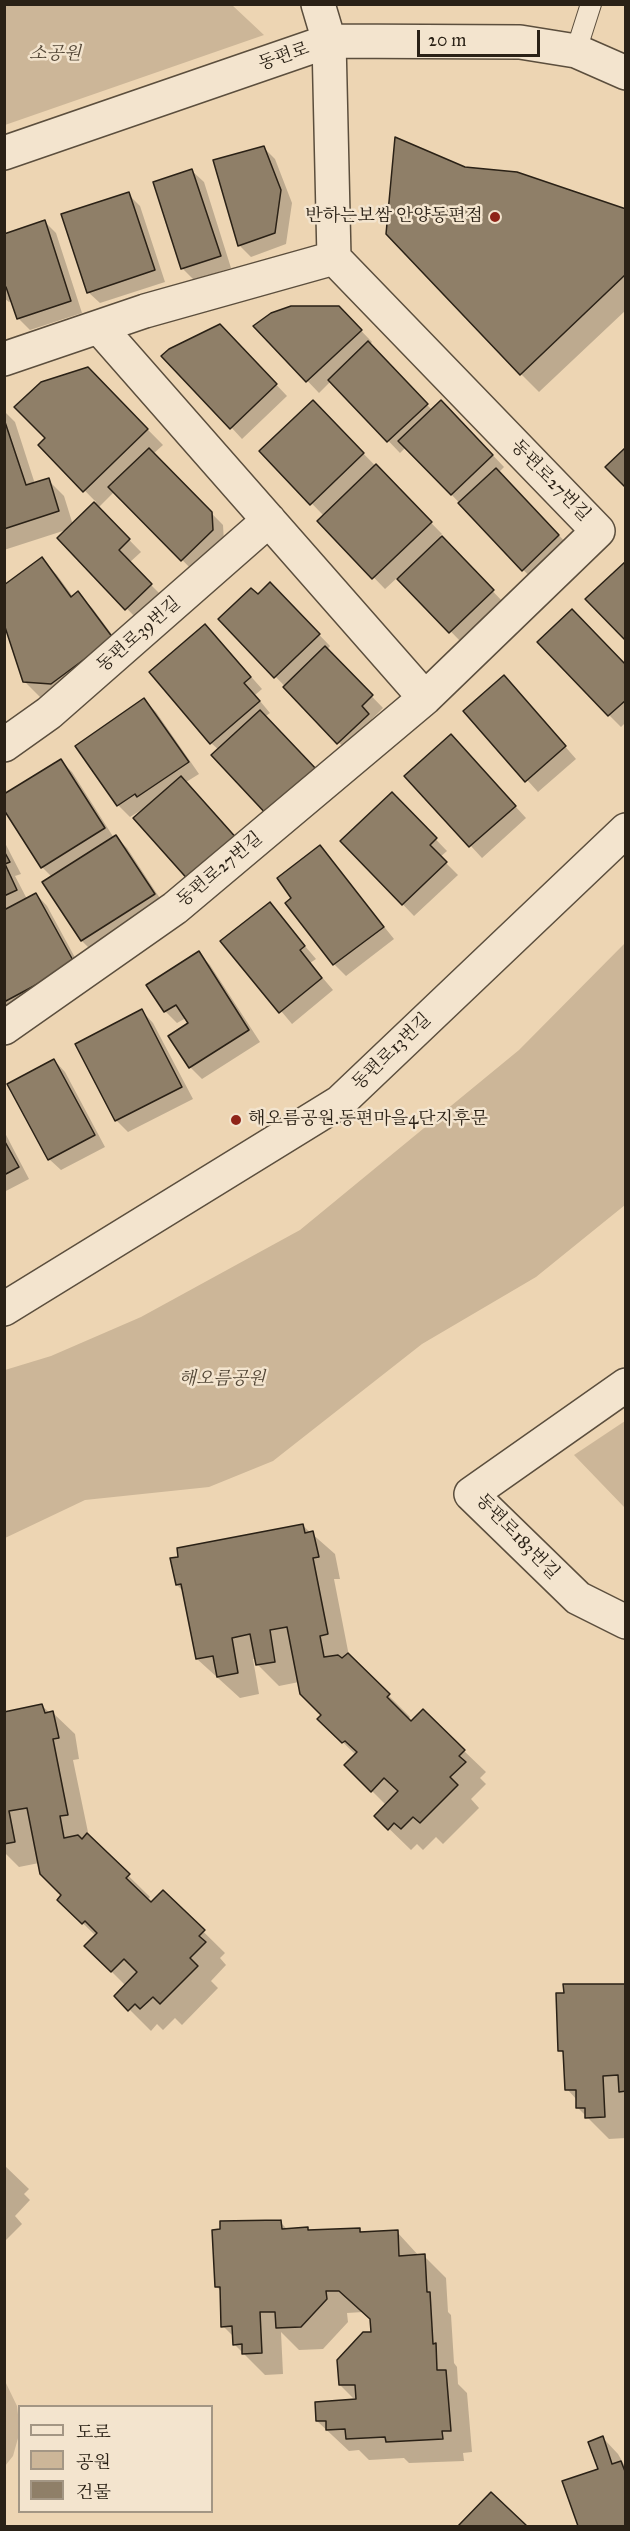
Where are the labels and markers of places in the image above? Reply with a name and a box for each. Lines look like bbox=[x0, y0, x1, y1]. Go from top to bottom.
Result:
place label: 반하는보쌈 안양동편점 bbox=[305, 206, 483, 228]
marker: 반하는보쌈 안양동편점 bbox=[488, 210, 502, 224]
place label: 해오름공원.동편마을4단지후문 bbox=[248, 1109, 488, 1131]
marker: 해오름공원.동편마을4단지후문 bbox=[229, 1113, 243, 1127]

